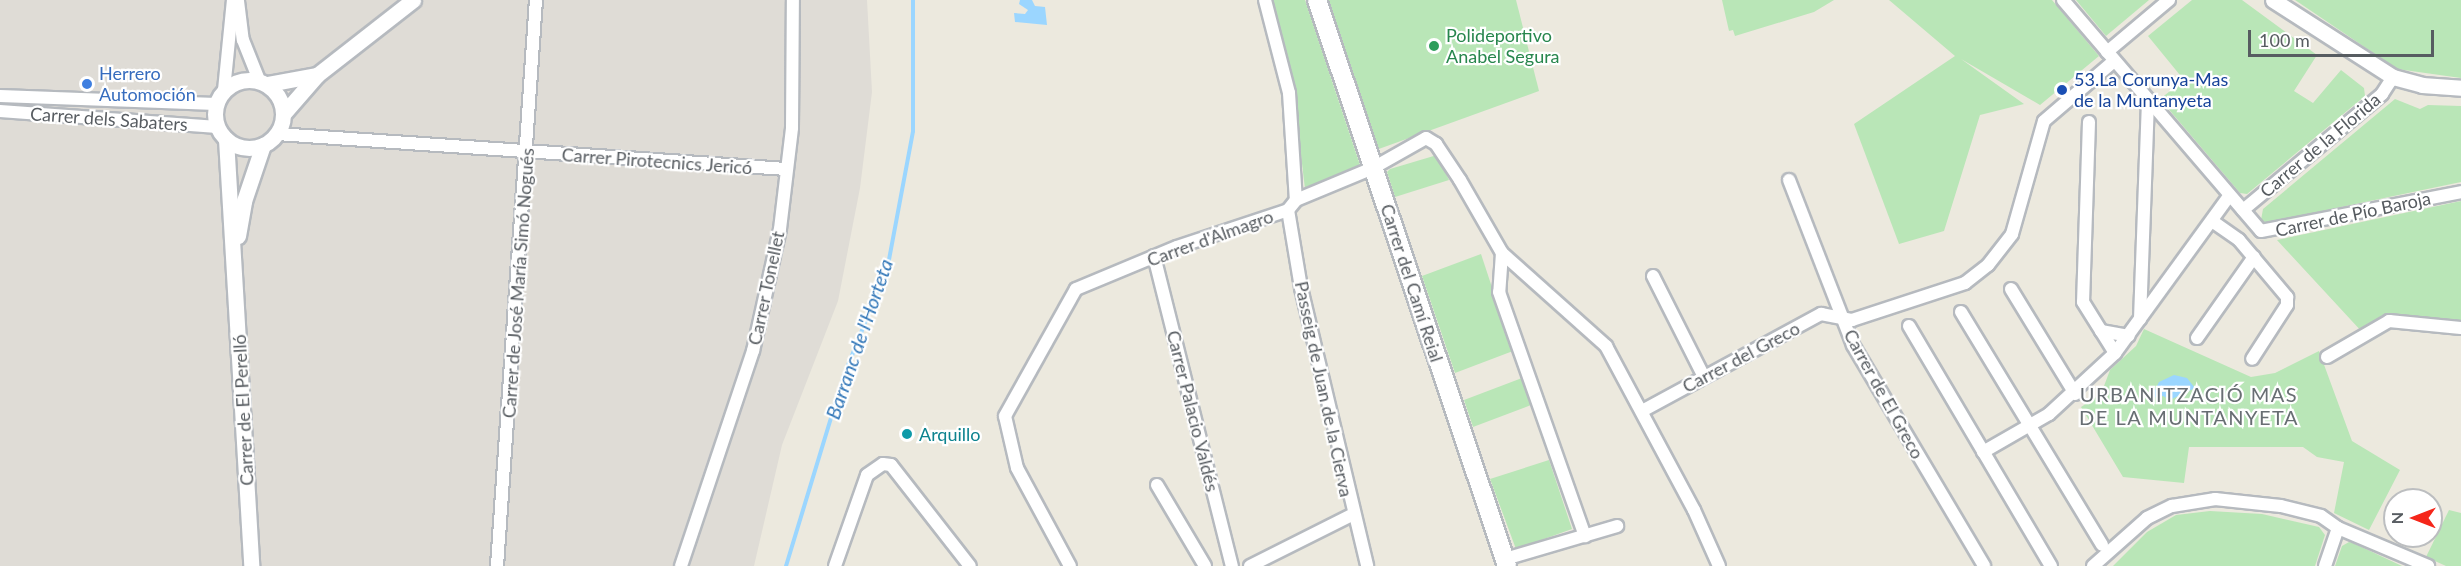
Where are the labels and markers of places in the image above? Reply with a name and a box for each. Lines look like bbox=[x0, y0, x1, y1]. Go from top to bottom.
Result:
place label: Polideportivo Anabel Segura bbox=[1446, 25, 1560, 68]
marker: Polideportivo Anabel Segura bbox=[1427, 39, 1441, 53]
place label: Herrero Automoción bbox=[99, 63, 196, 106]
place label: 53.La Corunya-Mas de la Muntanyeta bbox=[2074, 69, 2228, 112]
marker: Herrero Automoción bbox=[80, 77, 94, 91]
marker: 53.La Corunya-Mas de la Muntanyeta bbox=[2055, 83, 2069, 97]
place label: Arquillo bbox=[919, 423, 980, 445]
marker: Arquillo bbox=[900, 427, 914, 441]

